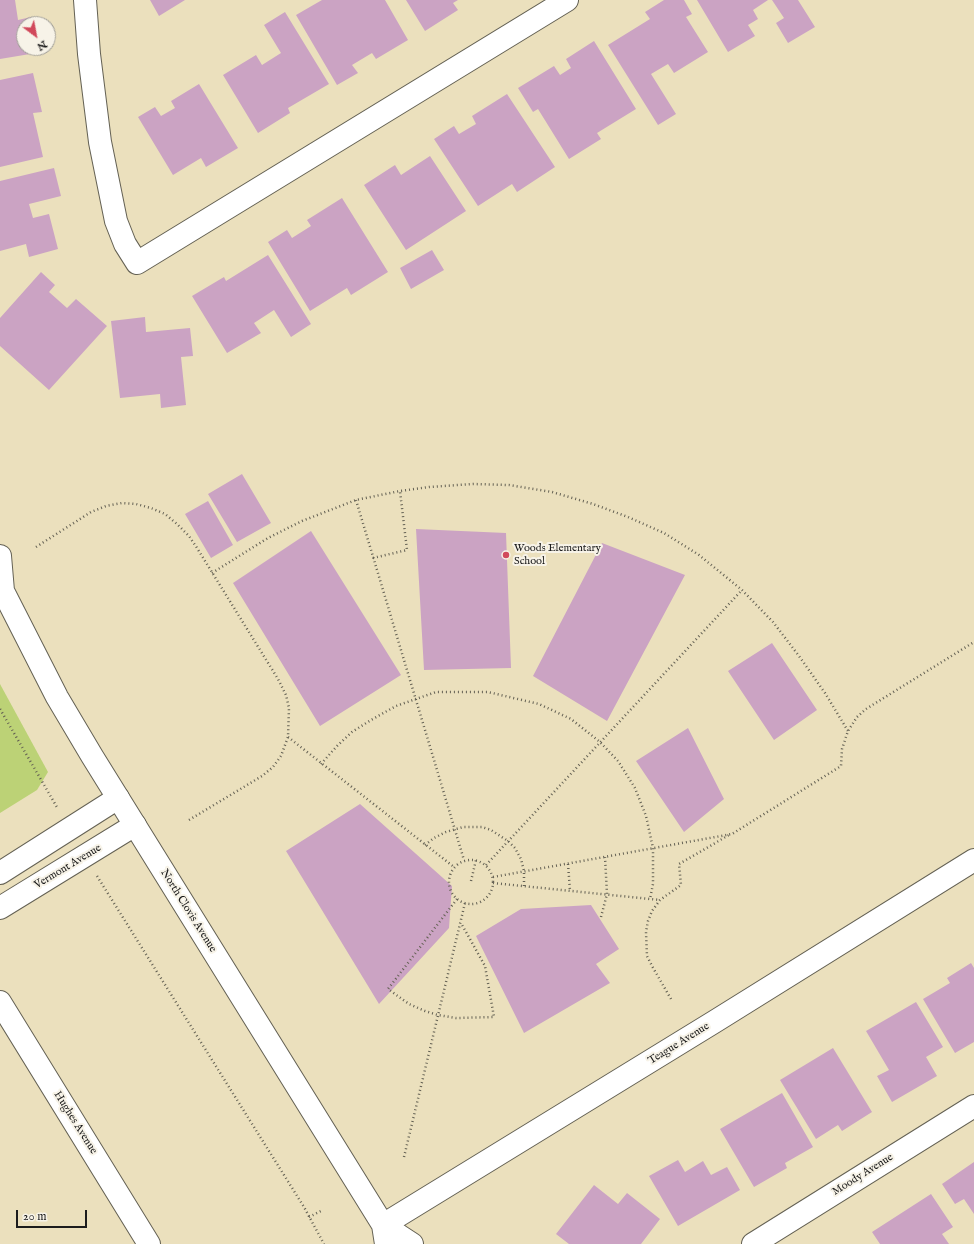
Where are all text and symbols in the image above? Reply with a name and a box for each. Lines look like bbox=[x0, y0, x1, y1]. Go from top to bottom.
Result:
north arrow bbox=[16, 16, 56, 56]
text: N bbox=[34, 37, 50, 54]
place label: Woods Elementary School bbox=[514, 542, 601, 568]
marker: Woods Elementary School bbox=[501, 550, 511, 560]
street label: Vermont Avenue bbox=[32, 842, 104, 892]
street label: North Clovis Avenue bbox=[157, 867, 219, 955]
street label: Teague Avenue bbox=[646, 1020, 712, 1068]
street label: Hughes Avenue bbox=[50, 1089, 100, 1157]
street label: Moody Avenue bbox=[830, 1151, 896, 1199]
scale bar bbox=[18, 1202, 89, 1228]
text: 20 m bbox=[23, 1209, 46, 1224]

